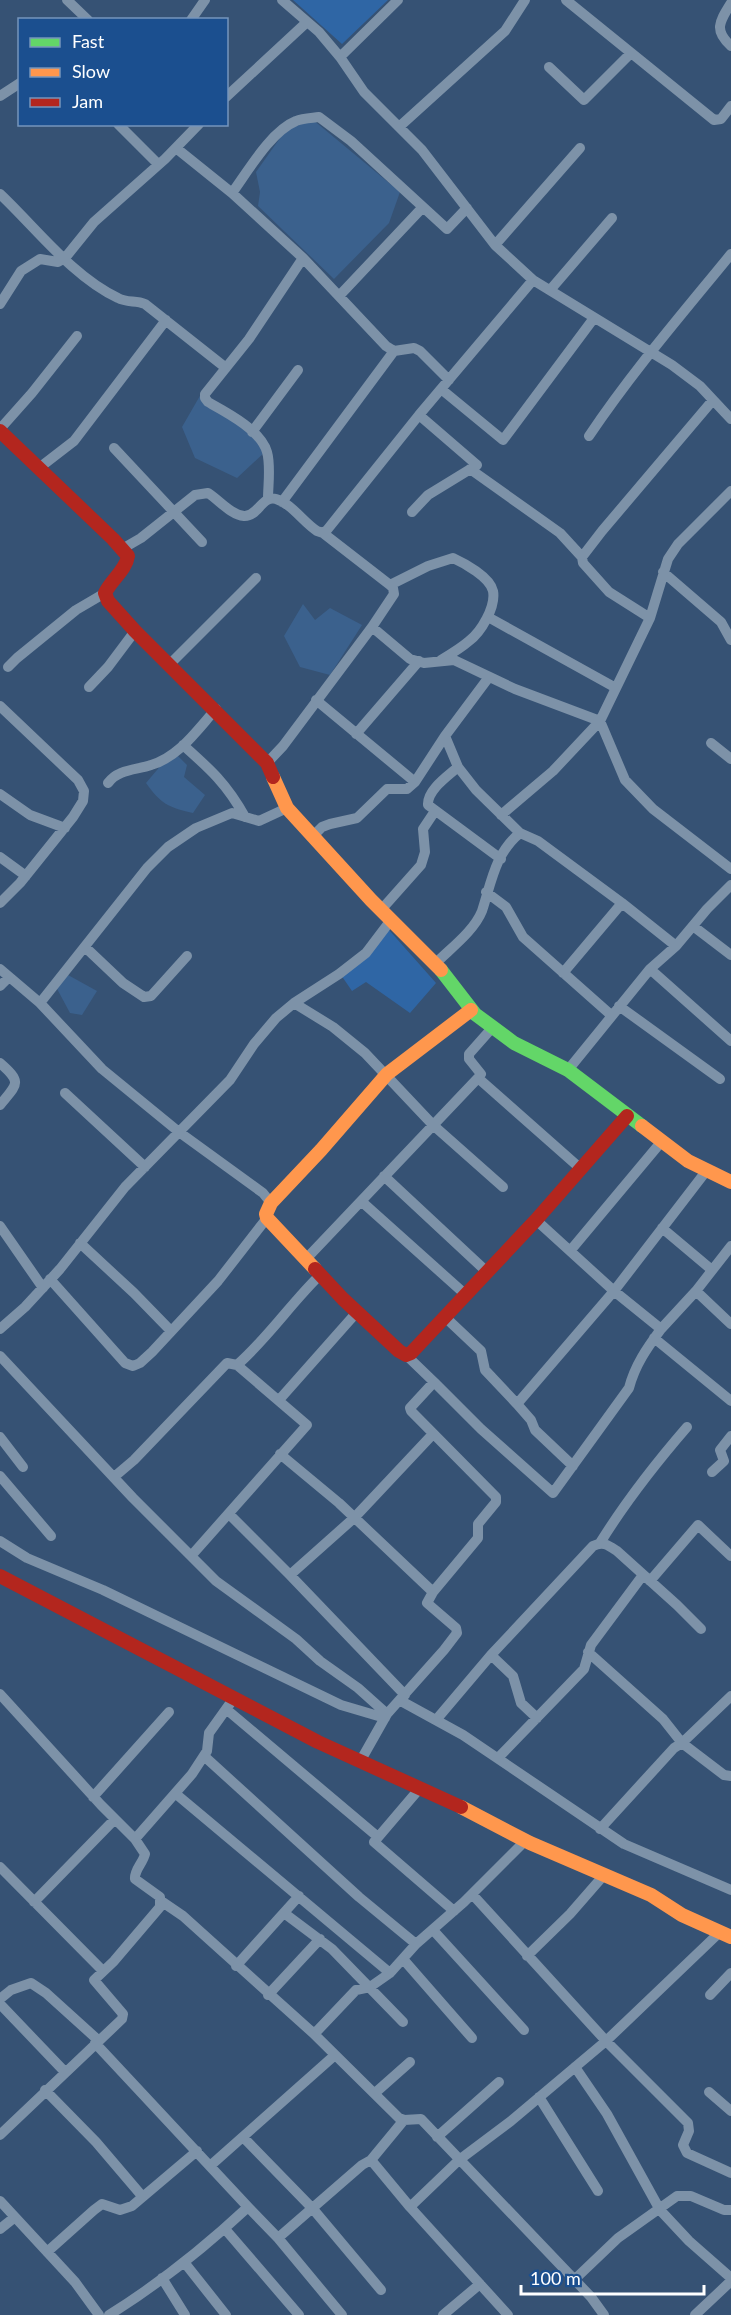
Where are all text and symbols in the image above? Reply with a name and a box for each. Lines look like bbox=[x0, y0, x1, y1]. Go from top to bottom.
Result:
legend bbox=[18, 18, 228, 126]
text: Fast bbox=[72, 30, 105, 52]
text: Slow bbox=[72, 60, 110, 82]
text: Jam bbox=[72, 90, 103, 112]
scale bar bbox=[521, 2258, 704, 2296]
text: 100 m bbox=[530, 2267, 581, 2289]

